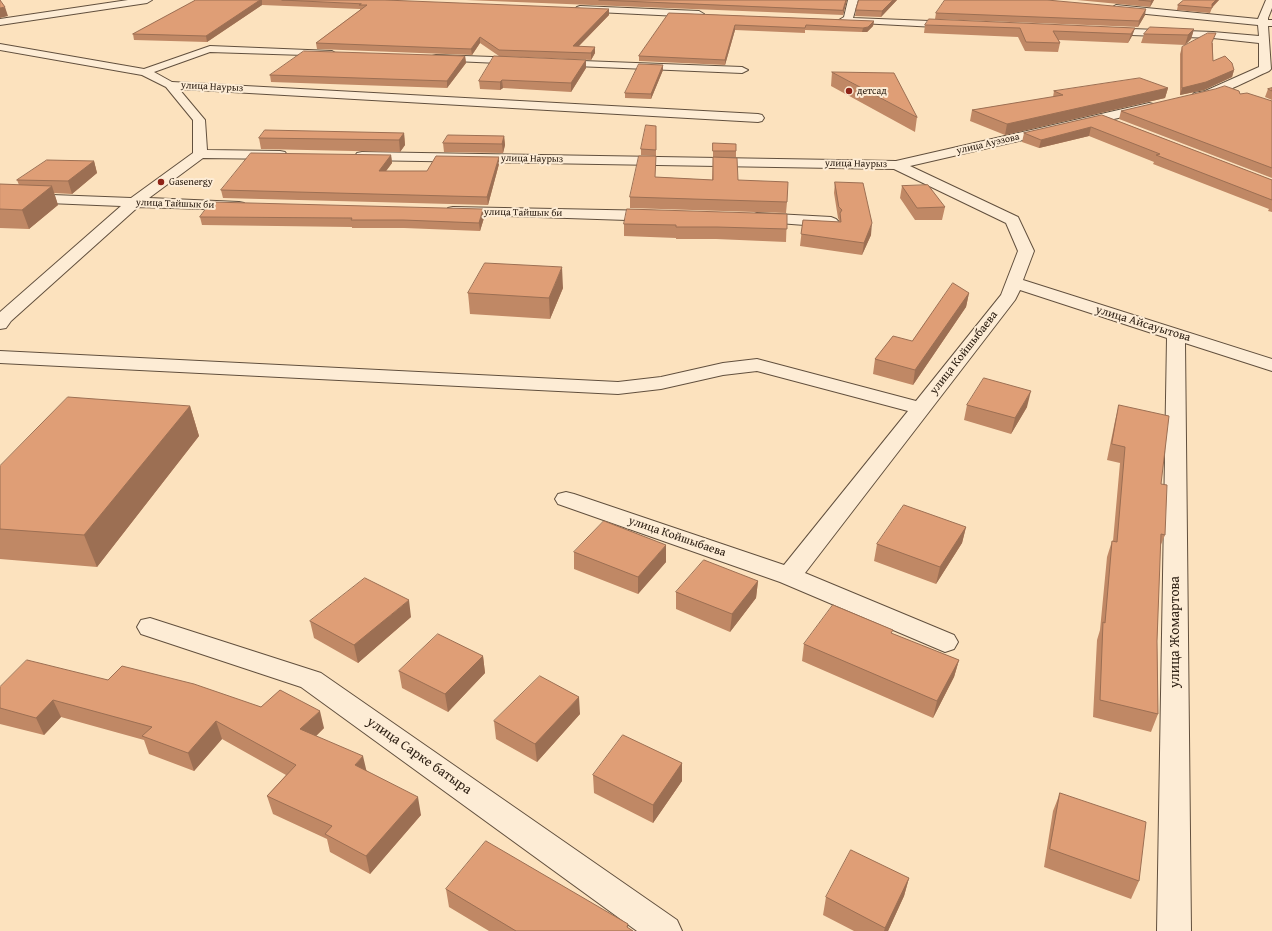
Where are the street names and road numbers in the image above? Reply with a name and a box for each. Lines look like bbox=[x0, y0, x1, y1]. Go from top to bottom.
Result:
street label: улица Наурыз bbox=[181, 79, 243, 95]
street label: улица Ауэзова bbox=[955, 131, 1021, 157]
street label: улица Наурыз bbox=[501, 152, 563, 166]
street label: улица Наурыз bbox=[825, 157, 887, 171]
street label: улица Тайшык би bbox=[136, 197, 214, 211]
street label: улица Тайшык би bbox=[484, 206, 562, 220]
street label: улица Айсауытова bbox=[1094, 303, 1192, 345]
street label: улица Койшыбаева bbox=[927, 308, 1001, 398]
street label: улица Койшыбаева bbox=[626, 514, 728, 560]
street label: улица Жомартова bbox=[1167, 576, 1183, 688]
street label: улица Сарке батыра bbox=[363, 713, 475, 799]

